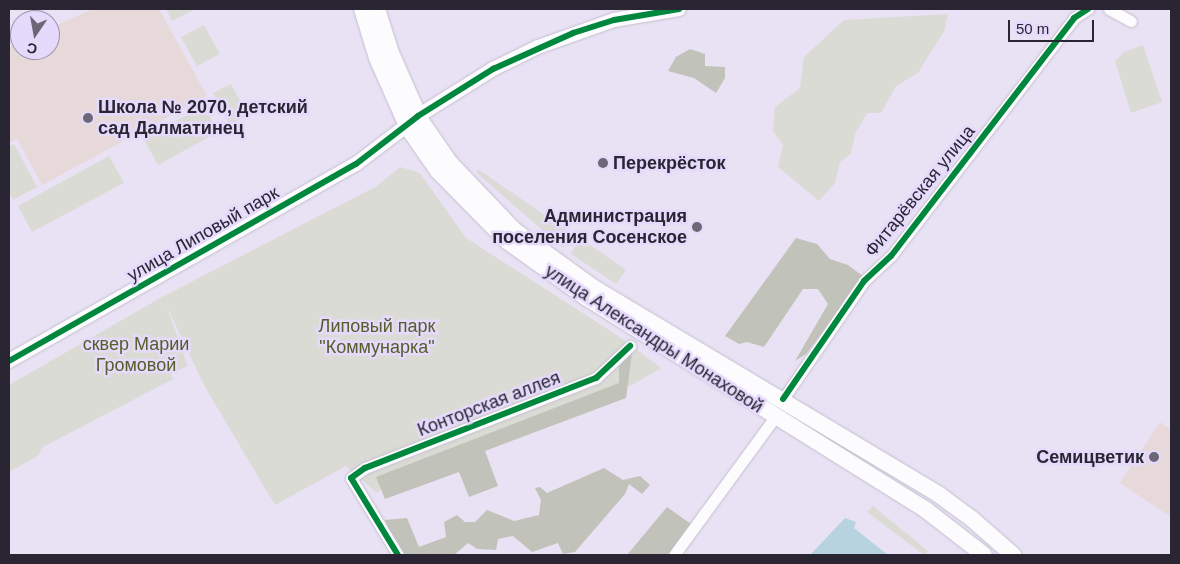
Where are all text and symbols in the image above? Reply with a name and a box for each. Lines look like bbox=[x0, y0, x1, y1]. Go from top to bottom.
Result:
north arrow bbox=[10, 10, 60, 60]
scale bar bbox=[1010, 10, 1096, 42]
text: 50 m bbox=[1016, 20, 1049, 37]
text: С bbox=[25, 40, 39, 58]
place label: Школа № 2070, детский сад Далматинец bbox=[98, 97, 308, 140]
marker: Школа № 2070, детский сад Далматинец bbox=[82, 112, 94, 124]
street label: Фитарёвская улица bbox=[860, 121, 980, 261]
place label: Перекрёсток bbox=[613, 152, 726, 174]
marker: Перекрёсток bbox=[597, 157, 609, 169]
street label: улица Липовый парк bbox=[123, 182, 283, 286]
place label: Администрация поселения Сосенское bbox=[492, 206, 687, 248]
marker: Администрация поселения Сосенское bbox=[691, 221, 703, 233]
street label: улица Александры Монаховой bbox=[541, 260, 767, 418]
park label: Липовый парк "Коммунарка" bbox=[319, 316, 435, 358]
park label: сквер Марии Громовой bbox=[83, 334, 189, 376]
street label: Конторская аллея bbox=[415, 367, 563, 441]
place label: Семицветик bbox=[1036, 446, 1144, 468]
marker: Семицветик bbox=[1148, 451, 1160, 463]

